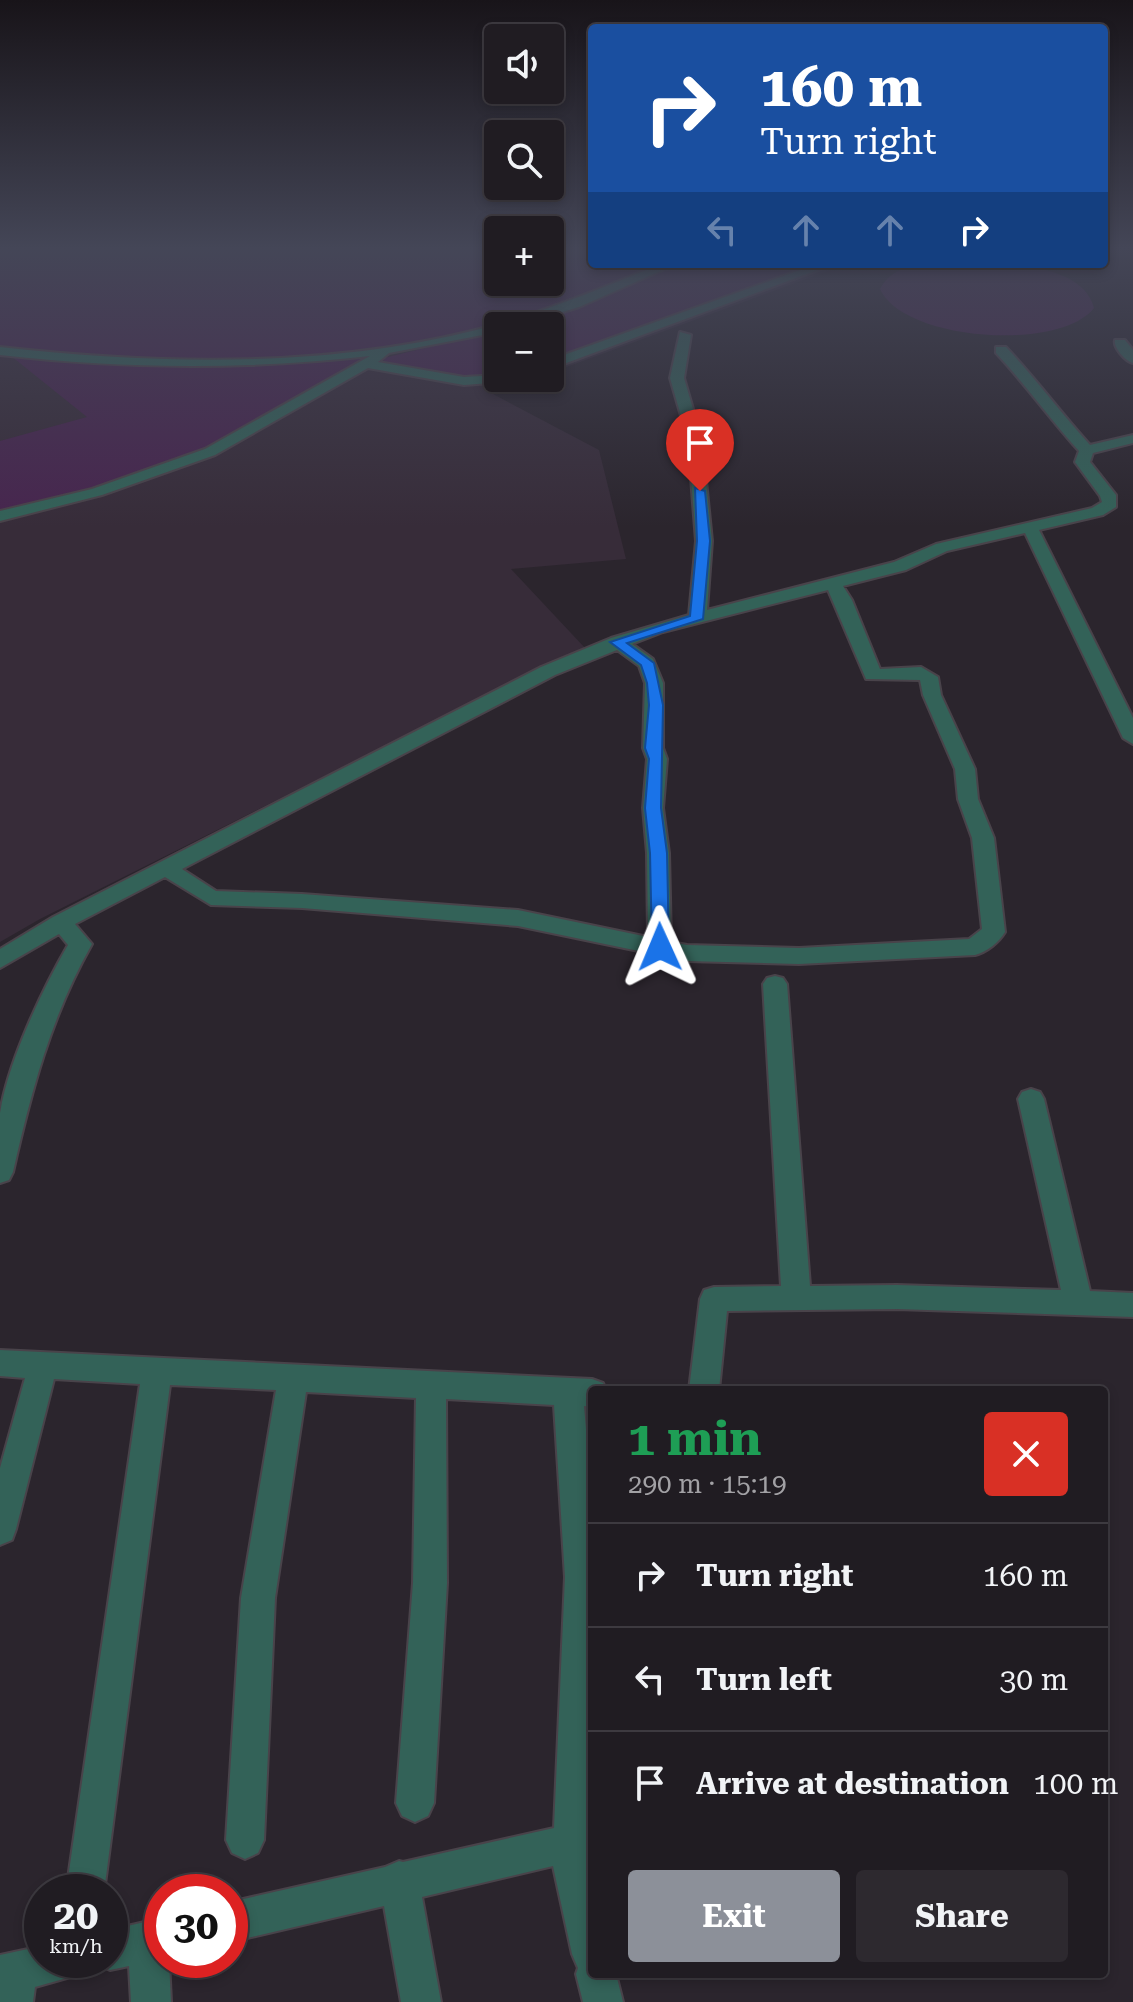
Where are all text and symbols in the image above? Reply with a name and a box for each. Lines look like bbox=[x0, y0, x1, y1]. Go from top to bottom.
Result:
map controls bbox=[484, 24, 564, 392]
button: sound bbox=[484, 24, 564, 104]
text: 160 m bbox=[760, 54, 922, 120]
icon: right bbox=[628, 56, 732, 160]
button: search bbox=[484, 120, 564, 200]
text: Turn right bbox=[760, 121, 937, 163]
icon: left bbox=[700, 208, 744, 252]
icon: ahead bbox=[784, 208, 828, 252]
icon: ahead bbox=[868, 208, 912, 252]
icon: right bbox=[952, 208, 996, 252]
button: + bbox=[484, 216, 564, 296]
button: − bbox=[484, 312, 564, 392]
pin bbox=[666, 409, 734, 491]
icon: arrive bbox=[678, 421, 722, 465]
position arrow bbox=[618, 905, 702, 989]
text: 1 min bbox=[628, 1411, 761, 1467]
button: close bbox=[984, 1412, 1068, 1496]
text: 290 m · 15:19 bbox=[628, 1469, 787, 1499]
icon: right bbox=[628, 1553, 672, 1597]
text: Turn right bbox=[696, 1558, 853, 1593]
text: 160 m bbox=[983, 1558, 1068, 1593]
icon: left bbox=[628, 1657, 672, 1701]
text: Turn left bbox=[696, 1662, 832, 1697]
text: 30 m bbox=[999, 1662, 1068, 1697]
icon: arrive bbox=[628, 1761, 672, 1805]
text: Arrive at destination bbox=[696, 1766, 1009, 1801]
text: 100 m bbox=[1033, 1766, 1118, 1801]
button: Exit bbox=[628, 1870, 840, 1962]
button: Share bbox=[856, 1870, 1068, 1962]
speed limit sign: 30 bbox=[144, 1874, 248, 1978]
text: 20 bbox=[54, 1892, 98, 1939]
text: km/h bbox=[49, 1934, 103, 1958]

